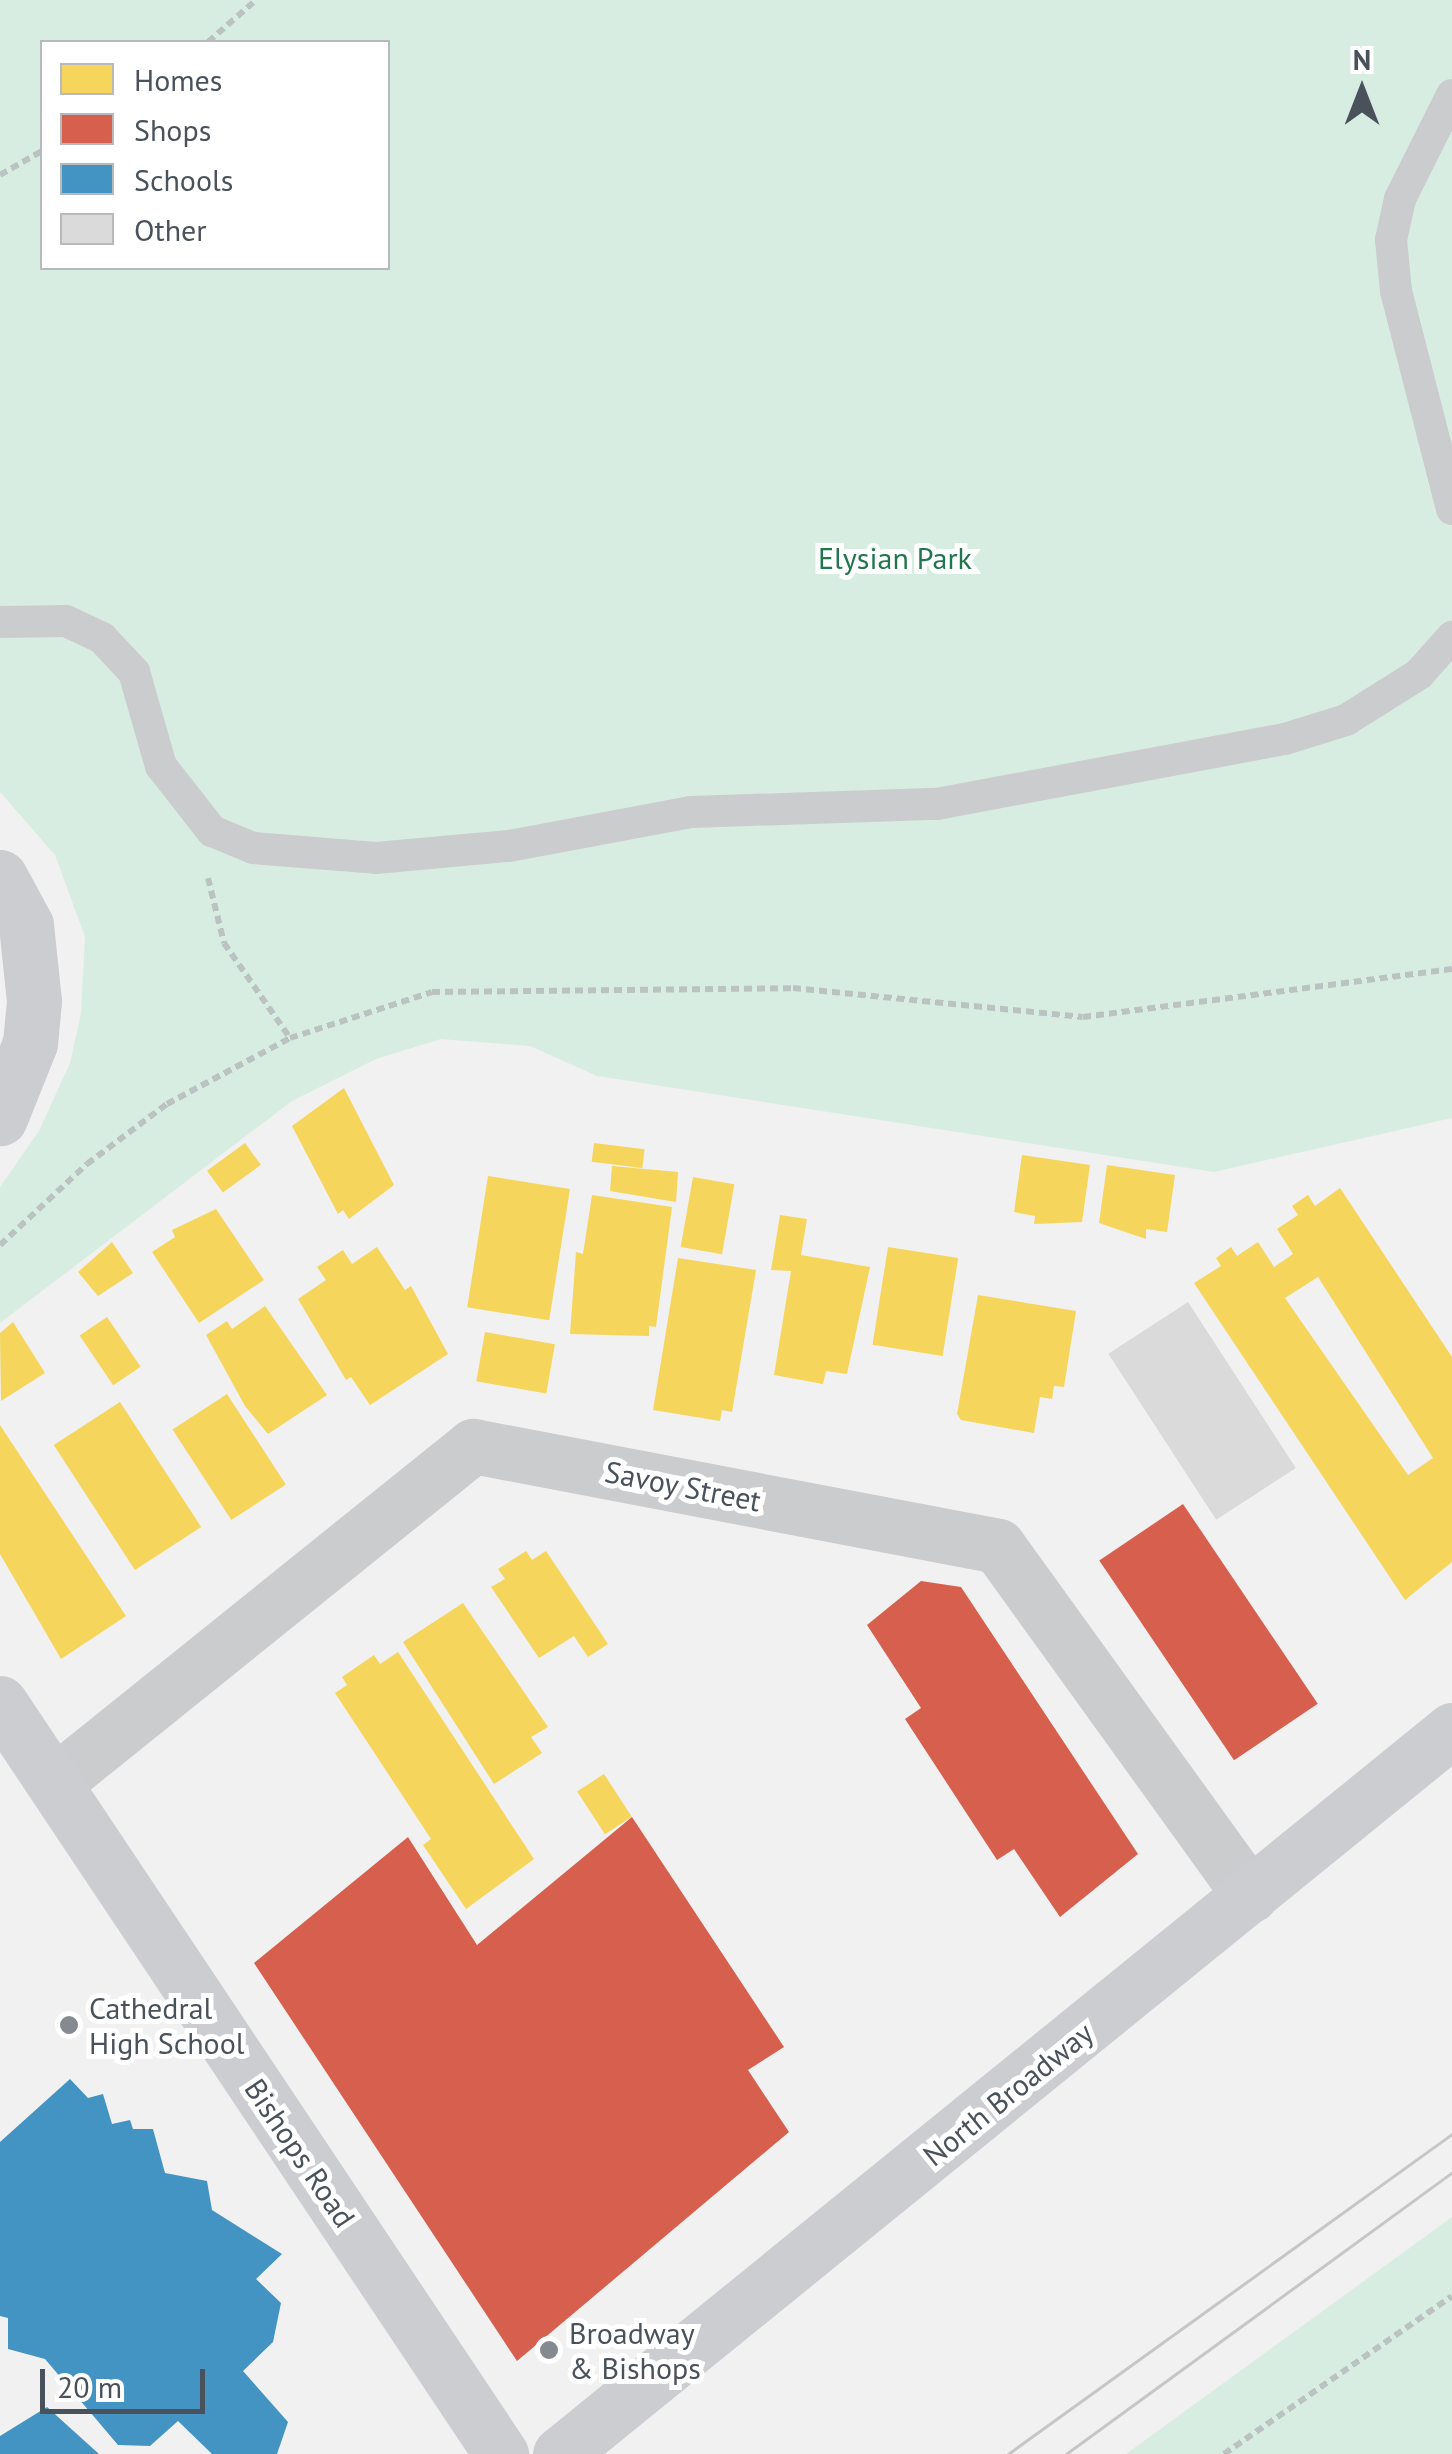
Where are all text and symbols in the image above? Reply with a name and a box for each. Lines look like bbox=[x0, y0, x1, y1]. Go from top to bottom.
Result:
legend bbox=[40, 40, 390, 270]
north arrow bbox=[1312, 40, 1412, 140]
text: N bbox=[1353, 41, 1371, 78]
text: Homes bbox=[134, 60, 222, 99]
text: Shops bbox=[134, 110, 211, 149]
text: Schools bbox=[134, 160, 233, 199]
text: Other bbox=[134, 210, 207, 249]
park label: Elysian Park bbox=[818, 540, 972, 576]
street label: Savoy Street bbox=[601, 1453, 765, 1519]
place label: Cathedral High School bbox=[89, 1990, 245, 2060]
marker: Cathedral High School bbox=[58, 2014, 80, 2036]
street label: North Broadway bbox=[916, 2015, 1100, 2173]
street label: Bishops Road bbox=[237, 2072, 363, 2234]
place label: Broadway & Bishops bbox=[569, 2315, 701, 2386]
marker: Broadway & Bishops bbox=[538, 2339, 560, 2361]
scale bar bbox=[45, 2349, 210, 2411]
text: 20 m bbox=[57, 2367, 122, 2406]

